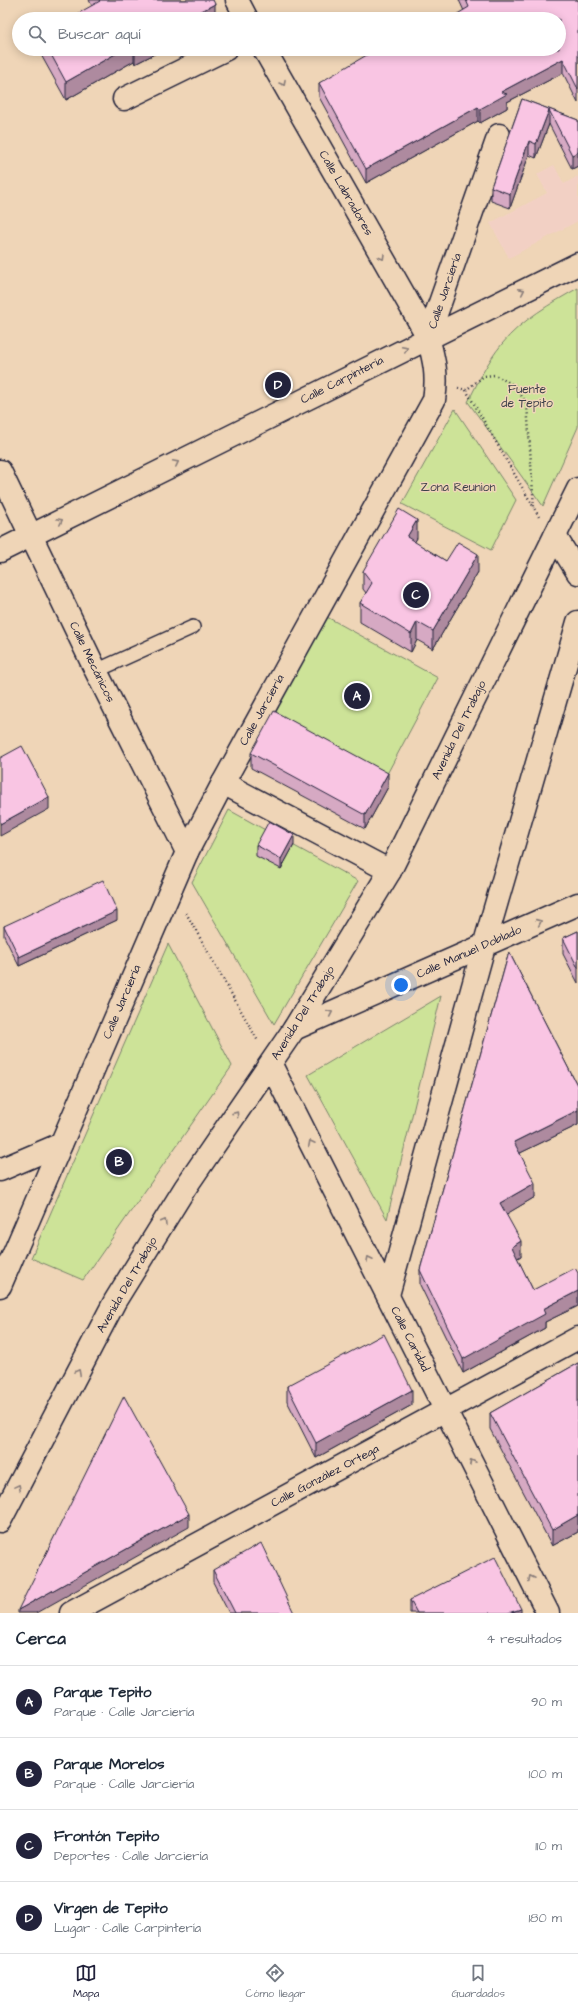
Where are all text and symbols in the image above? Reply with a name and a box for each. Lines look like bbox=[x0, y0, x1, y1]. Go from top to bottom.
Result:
search box bbox=[12, 12, 566, 56]
icon: search bbox=[26, 23, 48, 45]
text: Buscar aquí bbox=[58, 24, 140, 45]
one-way arrow bbox=[279, 79, 286, 86]
street label: Calle Labradores bbox=[315, 147, 377, 239]
street label: Calle Jarciería bbox=[424, 251, 466, 331]
one-way arrow bbox=[378, 253, 385, 260]
one-way arrow bbox=[518, 288, 525, 296]
one-way arrow bbox=[401, 346, 408, 354]
street label: Calle Carpintería bbox=[297, 352, 387, 408]
pin: D bbox=[265, 370, 291, 400]
park label: Fuente de Tepito bbox=[501, 381, 553, 412]
one-way arrow bbox=[172, 460, 180, 468]
park label: Zona Reunion bbox=[421, 479, 495, 496]
one-way arrow bbox=[56, 519, 63, 526]
pin: C bbox=[403, 580, 429, 610]
street label: Calle Mecánicos bbox=[65, 619, 119, 705]
street label: Calle Jarciería bbox=[235, 671, 289, 749]
street label: Avenida Del Trabajo bbox=[428, 677, 490, 782]
pin: A bbox=[344, 681, 370, 711]
one-way arrow bbox=[535, 918, 542, 926]
street label: Calle Manuel Doblado bbox=[414, 921, 524, 983]
street label: Calle Jarciería bbox=[99, 962, 145, 1042]
street label: Avenida Del Trabajo bbox=[267, 962, 339, 1063]
your location bbox=[391, 975, 411, 995]
one-way arrow bbox=[326, 1010, 333, 1018]
one-way arrow bbox=[231, 1112, 238, 1119]
one-way arrow bbox=[308, 1139, 315, 1147]
pin: B bbox=[106, 1147, 132, 1177]
one-way arrow bbox=[159, 1219, 166, 1226]
street label: Avenida Del Trabajo bbox=[93, 1234, 162, 1336]
one-way arrow bbox=[367, 1255, 374, 1263]
street label: Calle Caridad bbox=[386, 1303, 434, 1375]
one-way arrow bbox=[74, 1368, 81, 1376]
street label: Calle González Ortega bbox=[268, 1440, 383, 1513]
one-way arrow bbox=[470, 1459, 477, 1466]
one-way arrow bbox=[13, 1484, 21, 1491]
one-way arrow bbox=[528, 1575, 536, 1582]
text: Cerca bbox=[16, 1627, 66, 1651]
text: 4 resultados bbox=[486, 1630, 562, 1648]
text: Parque Tepito bbox=[54, 1682, 152, 1703]
text: A bbox=[25, 1693, 33, 1711]
text: 90 m bbox=[531, 1693, 562, 1711]
text: Parque · Calle Jarciería bbox=[54, 1703, 194, 1721]
text: Parque Morelos bbox=[54, 1754, 164, 1775]
text: B bbox=[24, 1765, 34, 1783]
text: 100 m bbox=[529, 1765, 562, 1783]
text: Parque · Calle Jarciería bbox=[54, 1775, 194, 1793]
text: Frontón Tepito bbox=[54, 1826, 159, 1847]
text: C bbox=[24, 1837, 34, 1855]
text: 110 m bbox=[535, 1837, 562, 1855]
text: Deportes · Calle Jarciería bbox=[54, 1847, 208, 1865]
text: Virgen de Tepito bbox=[54, 1898, 168, 1919]
text: D bbox=[25, 1909, 33, 1927]
text: 180 m bbox=[528, 1909, 562, 1927]
text: Lugar · Calle Carpintería bbox=[54, 1919, 201, 1937]
tab: Mapa bbox=[73, 1962, 99, 2001]
tab: Cómo llegar bbox=[246, 1962, 305, 2001]
tab: Guardados bbox=[452, 1962, 505, 2001]

